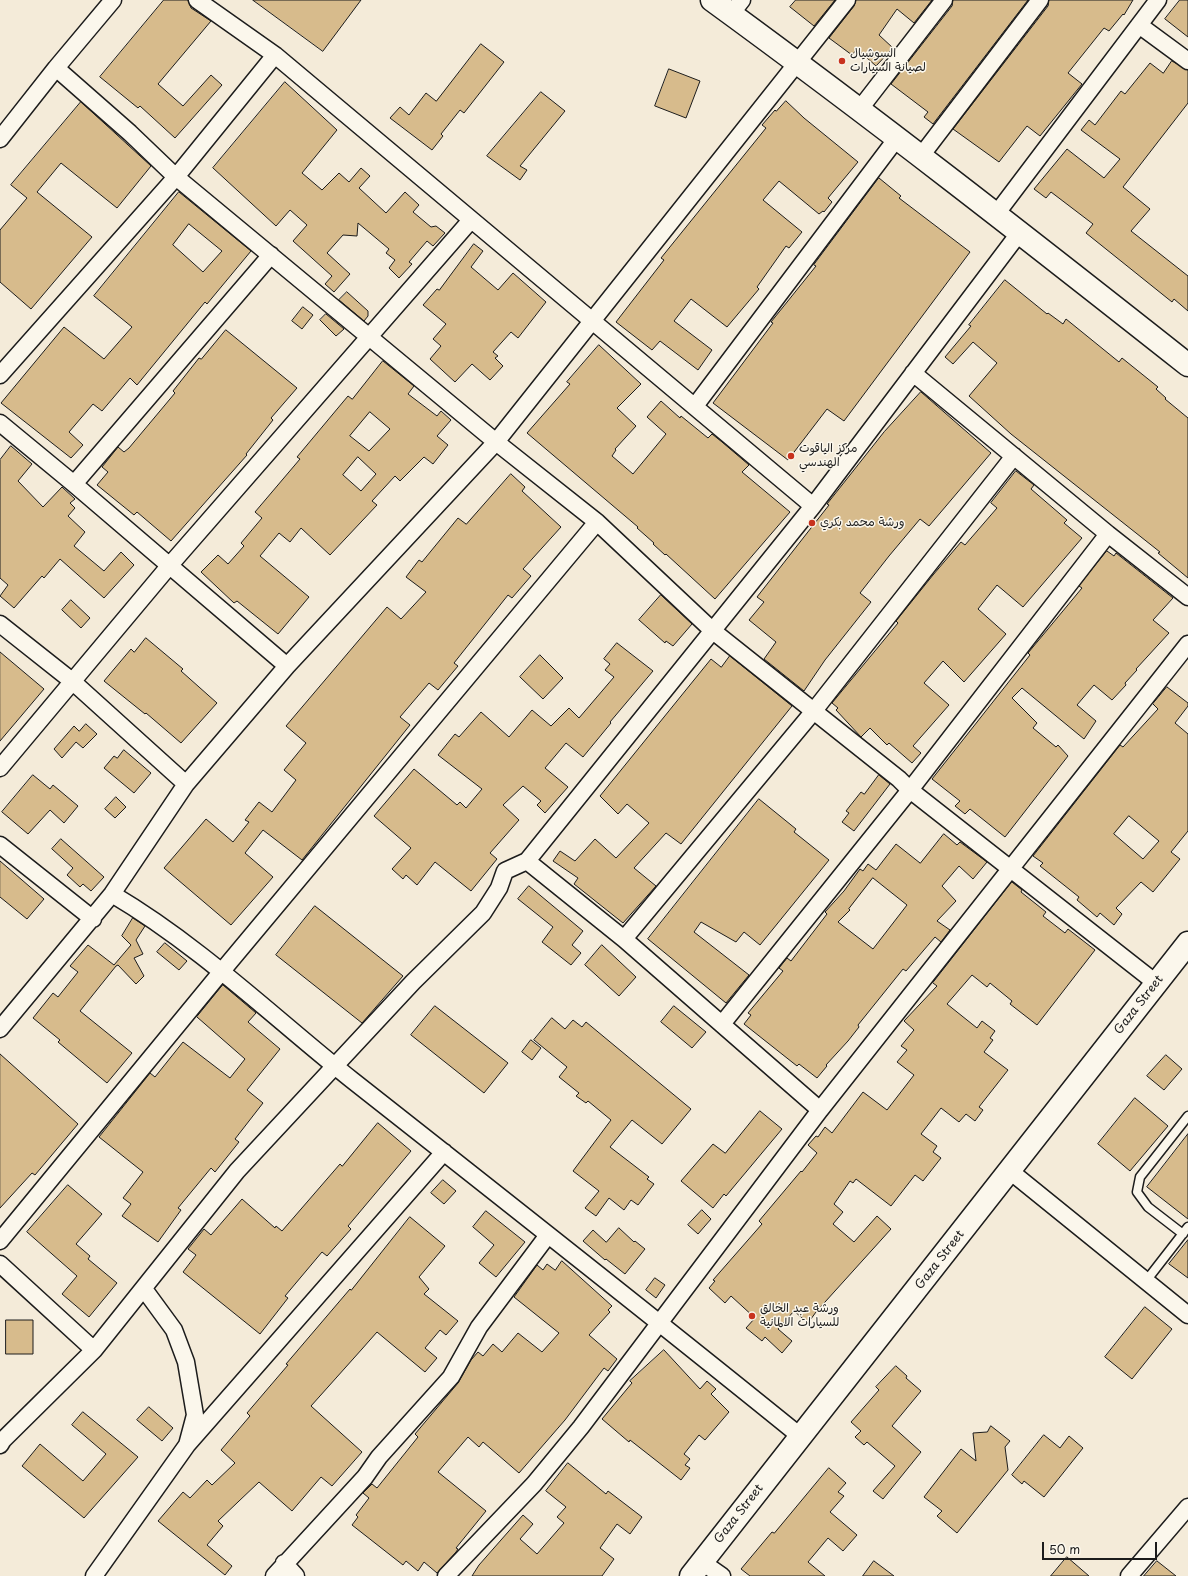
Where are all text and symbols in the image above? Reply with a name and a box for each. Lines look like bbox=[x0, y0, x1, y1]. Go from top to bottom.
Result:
place label: السوشيال لصيانة السيارات bbox=[850, 47, 926, 75]
marker: السوشيال لصيانة السيارات bbox=[837, 56, 847, 66]
place label: مركز الياقوت الهندسي bbox=[799, 442, 857, 470]
marker: مركز الياقوت الهندسي bbox=[786, 451, 796, 461]
place label: ورشة محمد بكري bbox=[820, 516, 904, 530]
marker: ورشة محمد بكري bbox=[807, 518, 817, 528]
street label: Gaza Street bbox=[1111, 973, 1167, 1037]
street label: Gaza Street bbox=[912, 1228, 968, 1292]
place label: ورشة عبد الخالق للسيارات الالمانية bbox=[760, 1302, 839, 1330]
marker: ورشة عبد الخالق للسيارات الالمانية bbox=[747, 1311, 757, 1321]
street label: Gaza Street bbox=[711, 1482, 767, 1546]
scale bar bbox=[1044, 1534, 1159, 1560]
text: 50 m bbox=[1049, 1540, 1080, 1558]

